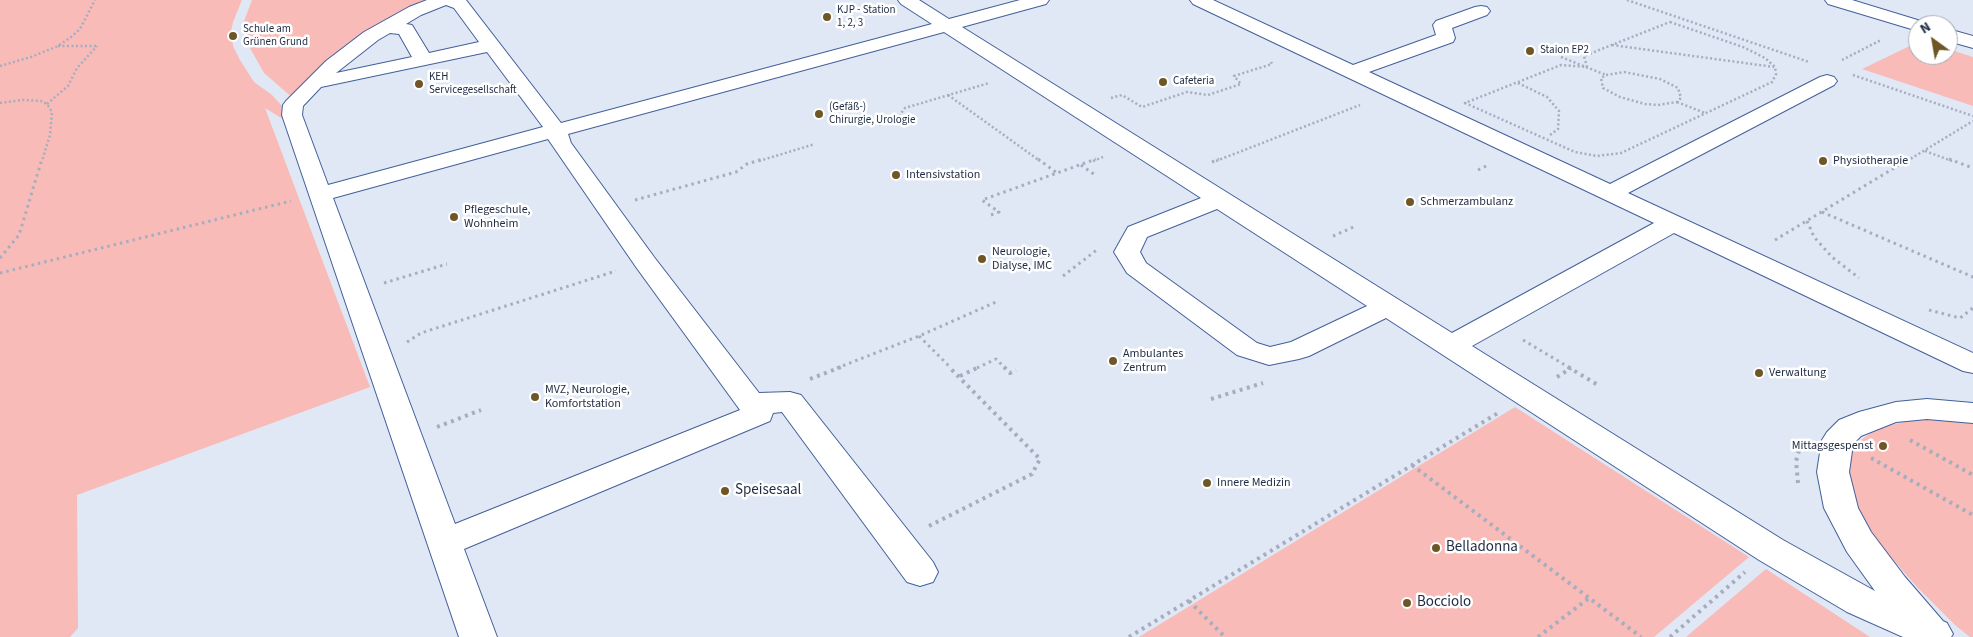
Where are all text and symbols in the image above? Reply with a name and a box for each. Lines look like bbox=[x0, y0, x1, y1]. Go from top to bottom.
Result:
place label: KJP - Station 1, 2, 3 bbox=[837, 4, 896, 30]
marker: KJP - Station 1, 2, 3 bbox=[821, 11, 833, 23]
north arrow bbox=[1908, 15, 1958, 65]
text: N bbox=[1916, 17, 1935, 39]
place label: Schule am Grünen Grund bbox=[243, 23, 308, 49]
marker: Schule am Grünen Grund bbox=[227, 30, 239, 42]
place label: Staion EP2 bbox=[1540, 44, 1589, 58]
marker: Staion EP2 bbox=[1524, 45, 1536, 57]
place label: KEH Servicegesellschaft bbox=[429, 71, 517, 97]
place label: Cafeteria bbox=[1173, 75, 1214, 89]
marker: Cafeteria bbox=[1157, 76, 1169, 88]
marker: KEH Servicegesellschaft bbox=[413, 78, 425, 90]
place label: (Gefäß-) Chirurgie, Urologie bbox=[829, 101, 915, 127]
marker: (Gefäß-) Chirurgie, Urologie bbox=[813, 108, 825, 120]
place label: Physiotherapie bbox=[1833, 154, 1908, 168]
marker: Physiotherapie bbox=[1817, 155, 1829, 167]
place label: Intensivstation bbox=[906, 168, 980, 182]
marker: Intensivstation bbox=[890, 169, 902, 181]
place label: Schmerzambulanz bbox=[1420, 195, 1513, 209]
marker: Schmerzambulanz bbox=[1404, 196, 1416, 208]
place label: Pflegeschule, Wohnheim bbox=[464, 203, 531, 231]
marker: Pflegeschule, Wohnheim bbox=[448, 211, 460, 223]
place label: Neurologie, Dialyse, IMC bbox=[992, 245, 1052, 273]
marker: Neurologie, Dialyse, IMC bbox=[976, 253, 988, 265]
place label: Ambulantes Zentrum bbox=[1123, 347, 1183, 375]
marker: Ambulantes Zentrum bbox=[1107, 355, 1119, 367]
place label: Verwaltung bbox=[1769, 366, 1826, 380]
marker: Verwaltung bbox=[1753, 367, 1765, 379]
place label: MVZ, Neurologie, Komfortstation bbox=[545, 383, 630, 411]
marker: MVZ, Neurologie, Komfortstation bbox=[529, 391, 541, 403]
place label: Mittagsgespenst bbox=[1792, 439, 1873, 453]
marker: Mittagsgespenst bbox=[1877, 440, 1889, 452]
place label: Innere Medizin bbox=[1217, 476, 1291, 490]
marker: Innere Medizin bbox=[1201, 477, 1213, 489]
place label: Speisesaal bbox=[735, 482, 801, 500]
marker: Speisesaal bbox=[719, 485, 731, 497]
place label: Belladonna bbox=[1446, 539, 1518, 557]
marker: Belladonna bbox=[1430, 542, 1442, 554]
place label: Bocciolo bbox=[1417, 594, 1471, 612]
marker: Bocciolo bbox=[1401, 597, 1413, 609]

